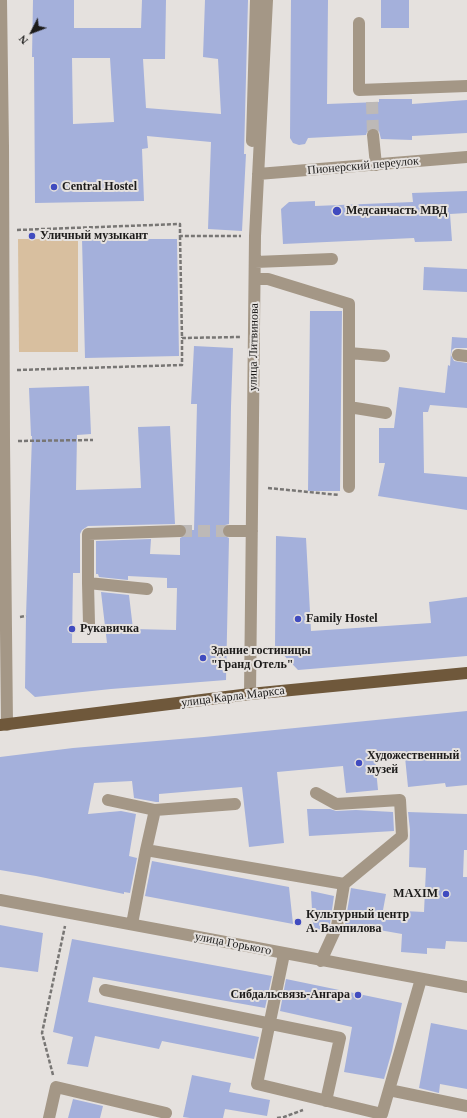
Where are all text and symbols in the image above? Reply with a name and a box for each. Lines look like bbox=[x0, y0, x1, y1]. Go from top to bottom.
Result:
north arrow bbox=[12, 12, 52, 52]
text: N bbox=[16, 33, 30, 47]
street label: Пионерский переулок bbox=[307, 154, 419, 178]
place label: Central Hostel bbox=[62, 180, 137, 194]
marker: Central Hostel bbox=[49, 182, 59, 192]
place label: Медсанчасть МВД bbox=[346, 204, 447, 218]
marker: Медсанчасть МВД bbox=[331, 205, 343, 217]
place label: Уличный музыкант bbox=[40, 229, 148, 243]
marker: Уличный музыкант bbox=[27, 231, 37, 241]
street label: улица Литвинова bbox=[246, 303, 262, 391]
place label: Family Hostel bbox=[306, 612, 378, 626]
marker: Family Hostel bbox=[293, 614, 303, 624]
place label: Рукавичка bbox=[80, 622, 139, 636]
marker: Рукавичка bbox=[67, 624, 77, 634]
place label: Здание гостиницы "Гранд Отель" bbox=[211, 644, 311, 672]
marker: Здание гостиницы "Гранд Отель" bbox=[198, 653, 208, 663]
street label: улица Карла Маркса bbox=[180, 683, 286, 711]
place label: Художественный музей bbox=[367, 749, 459, 777]
marker: Художественный музей bbox=[354, 758, 364, 768]
place label: MAXIM bbox=[393, 887, 438, 901]
marker: MAXIM bbox=[441, 889, 451, 899]
place label: Культурный центр А. Вампилова bbox=[306, 908, 409, 936]
marker: Культурный центр А. Вампилова bbox=[293, 917, 303, 927]
street label: улица Горького bbox=[193, 930, 273, 958]
place label: Сибдальсвязь-Ангара bbox=[230, 988, 350, 1002]
marker: Сибдальсвязь-Ангара bbox=[353, 990, 363, 1000]

